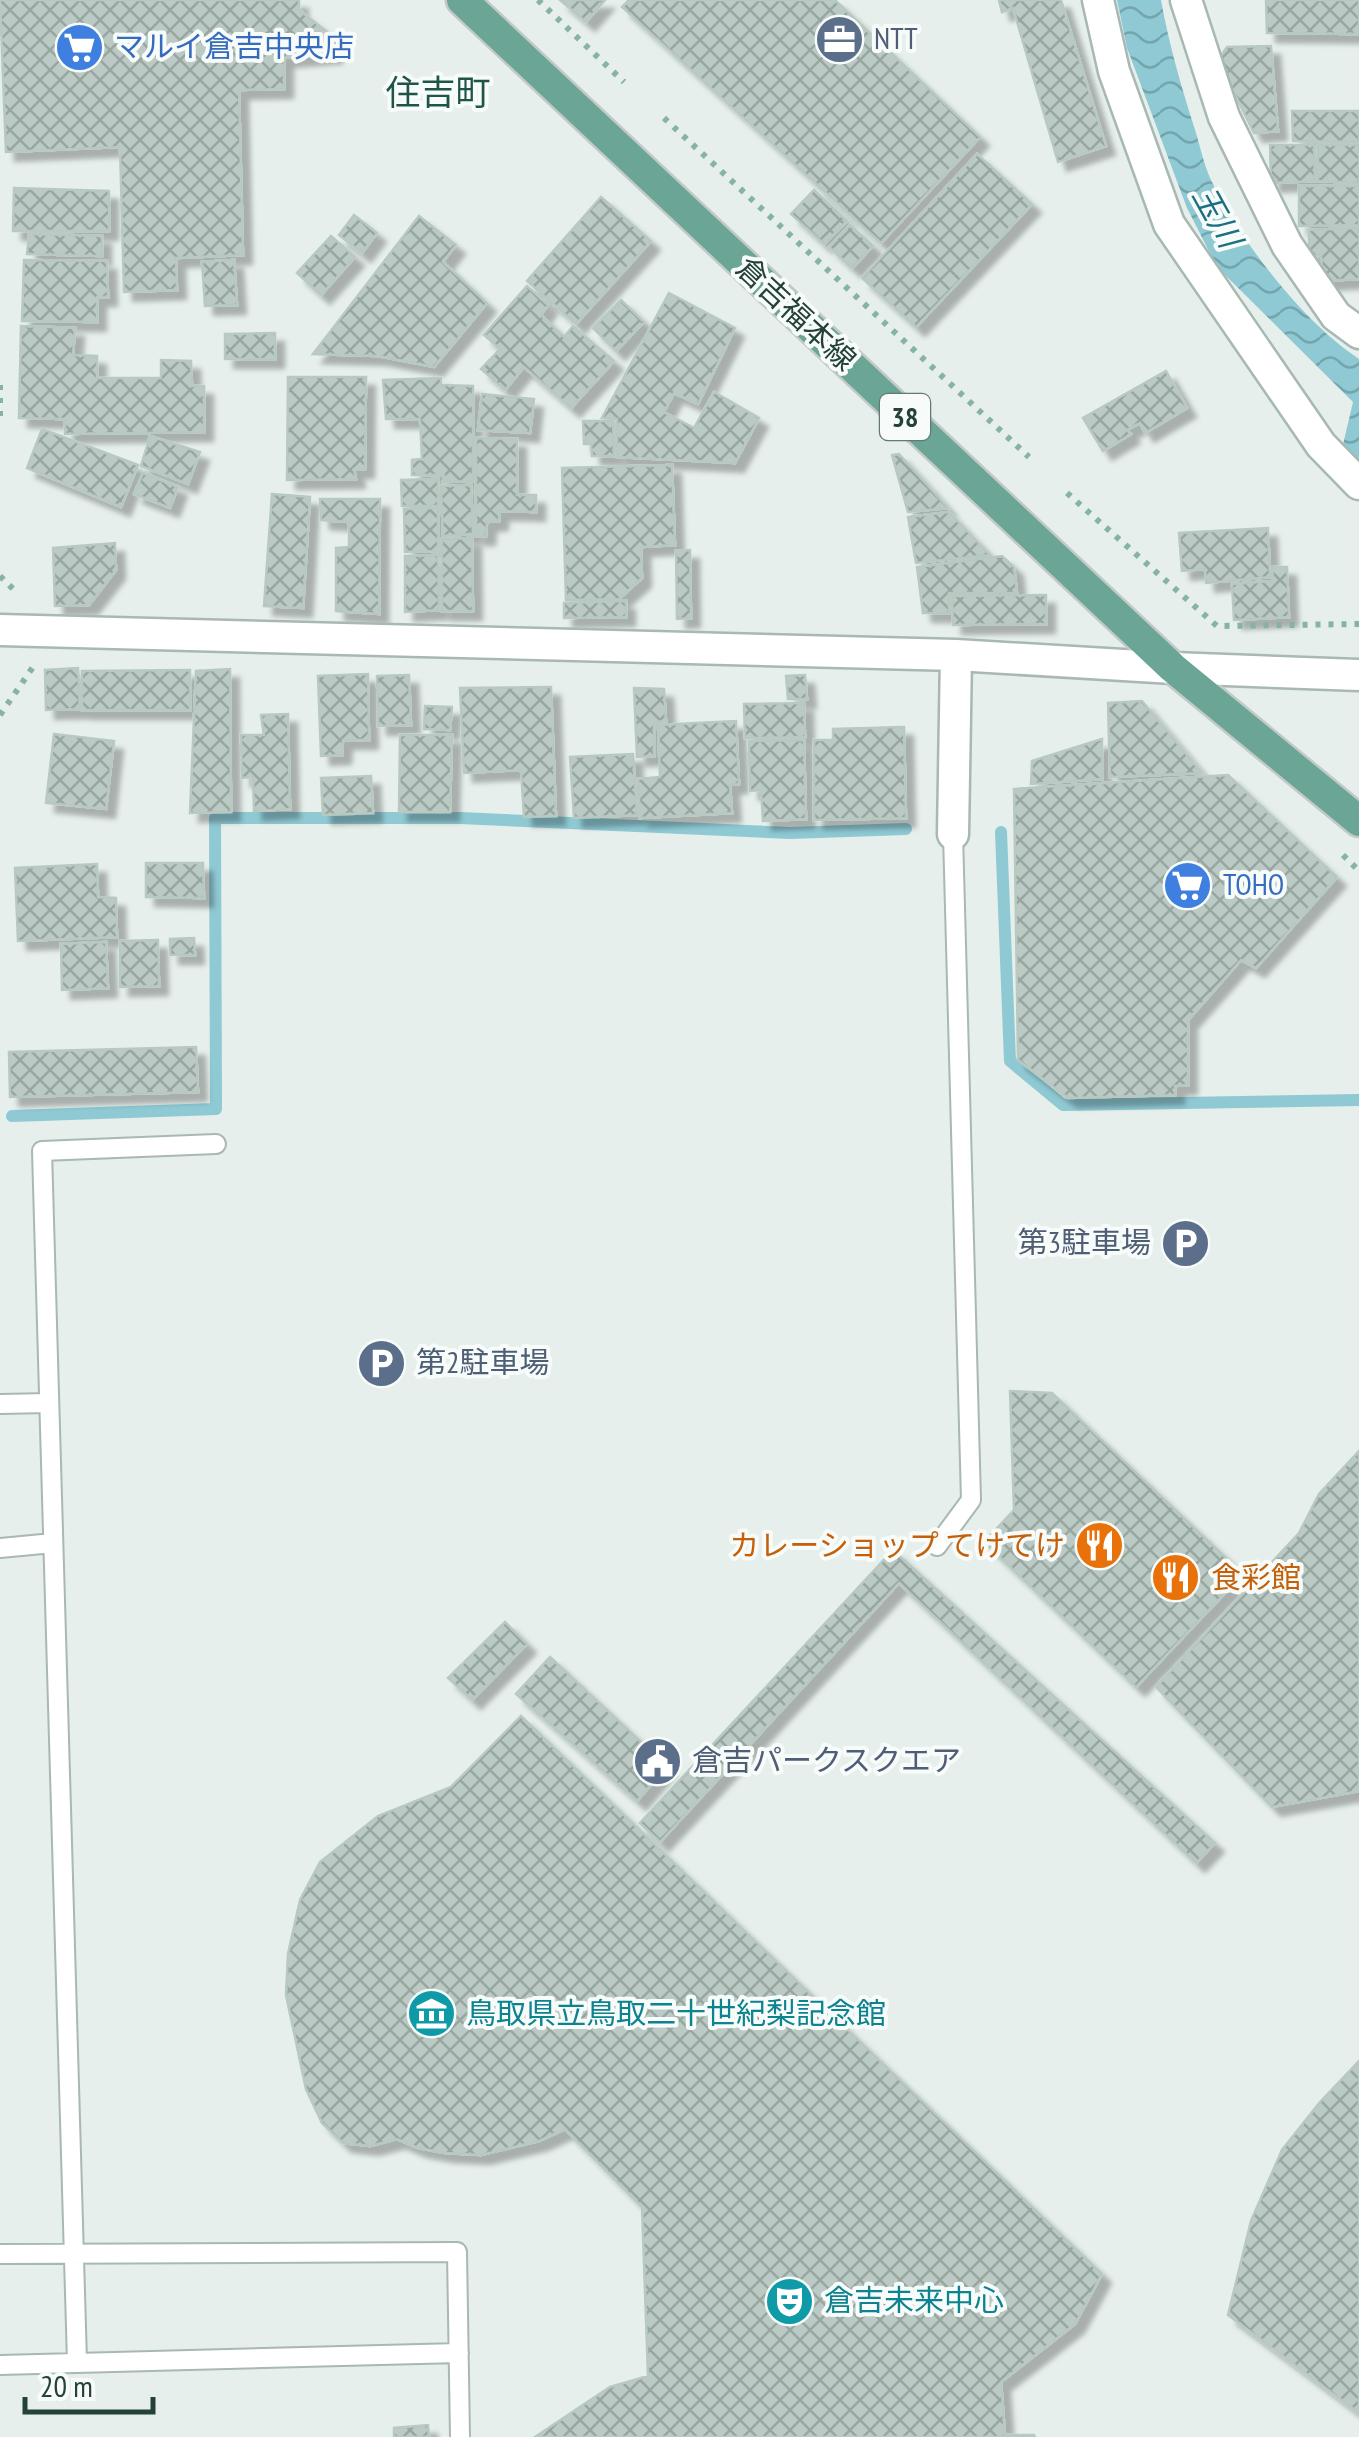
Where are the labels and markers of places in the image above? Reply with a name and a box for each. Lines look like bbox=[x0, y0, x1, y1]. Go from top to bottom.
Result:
office icon: NTT bbox=[813, 13, 865, 65]
place label: NTT bbox=[874, 18, 918, 57]
supermarket icon: マルイ倉吉中央店 bbox=[53, 21, 105, 73]
place label: マルイ倉吉中央店 bbox=[114, 26, 354, 65]
supermarket icon: TOHO bbox=[1162, 859, 1214, 911]
place label: TOHO bbox=[1223, 864, 1284, 903]
parking icon: 第3駐車場 bbox=[1160, 1217, 1212, 1269]
place label: 第3駐車場 bbox=[1018, 1222, 1151, 1261]
parking icon: 第2駐車場 bbox=[355, 1337, 407, 1389]
place label: 第2駐車場 bbox=[416, 1342, 550, 1381]
restaurant icon: カレーショップ てけてけ bbox=[1074, 1520, 1126, 1572]
place label: カレーショップ てけてけ bbox=[729, 1525, 1065, 1564]
restaurant icon: 食彩館 bbox=[1150, 1552, 1202, 1604]
place label: 食彩館 bbox=[1211, 1557, 1301, 1596]
public building icon: 倉吉パークスクエア bbox=[631, 1735, 683, 1787]
place label: 倉吉パークスクエア bbox=[692, 1740, 961, 1779]
museum icon: 鳥取県立鳥取二十世紀梨記念館 bbox=[405, 1988, 457, 2040]
place label: 鳥取県立鳥取二十世紀梨記念館 bbox=[466, 1993, 886, 2032]
theatre icon: 倉吉未来中心 bbox=[763, 2275, 815, 2327]
place label: 倉吉未来中心 bbox=[824, 2280, 1004, 2319]

